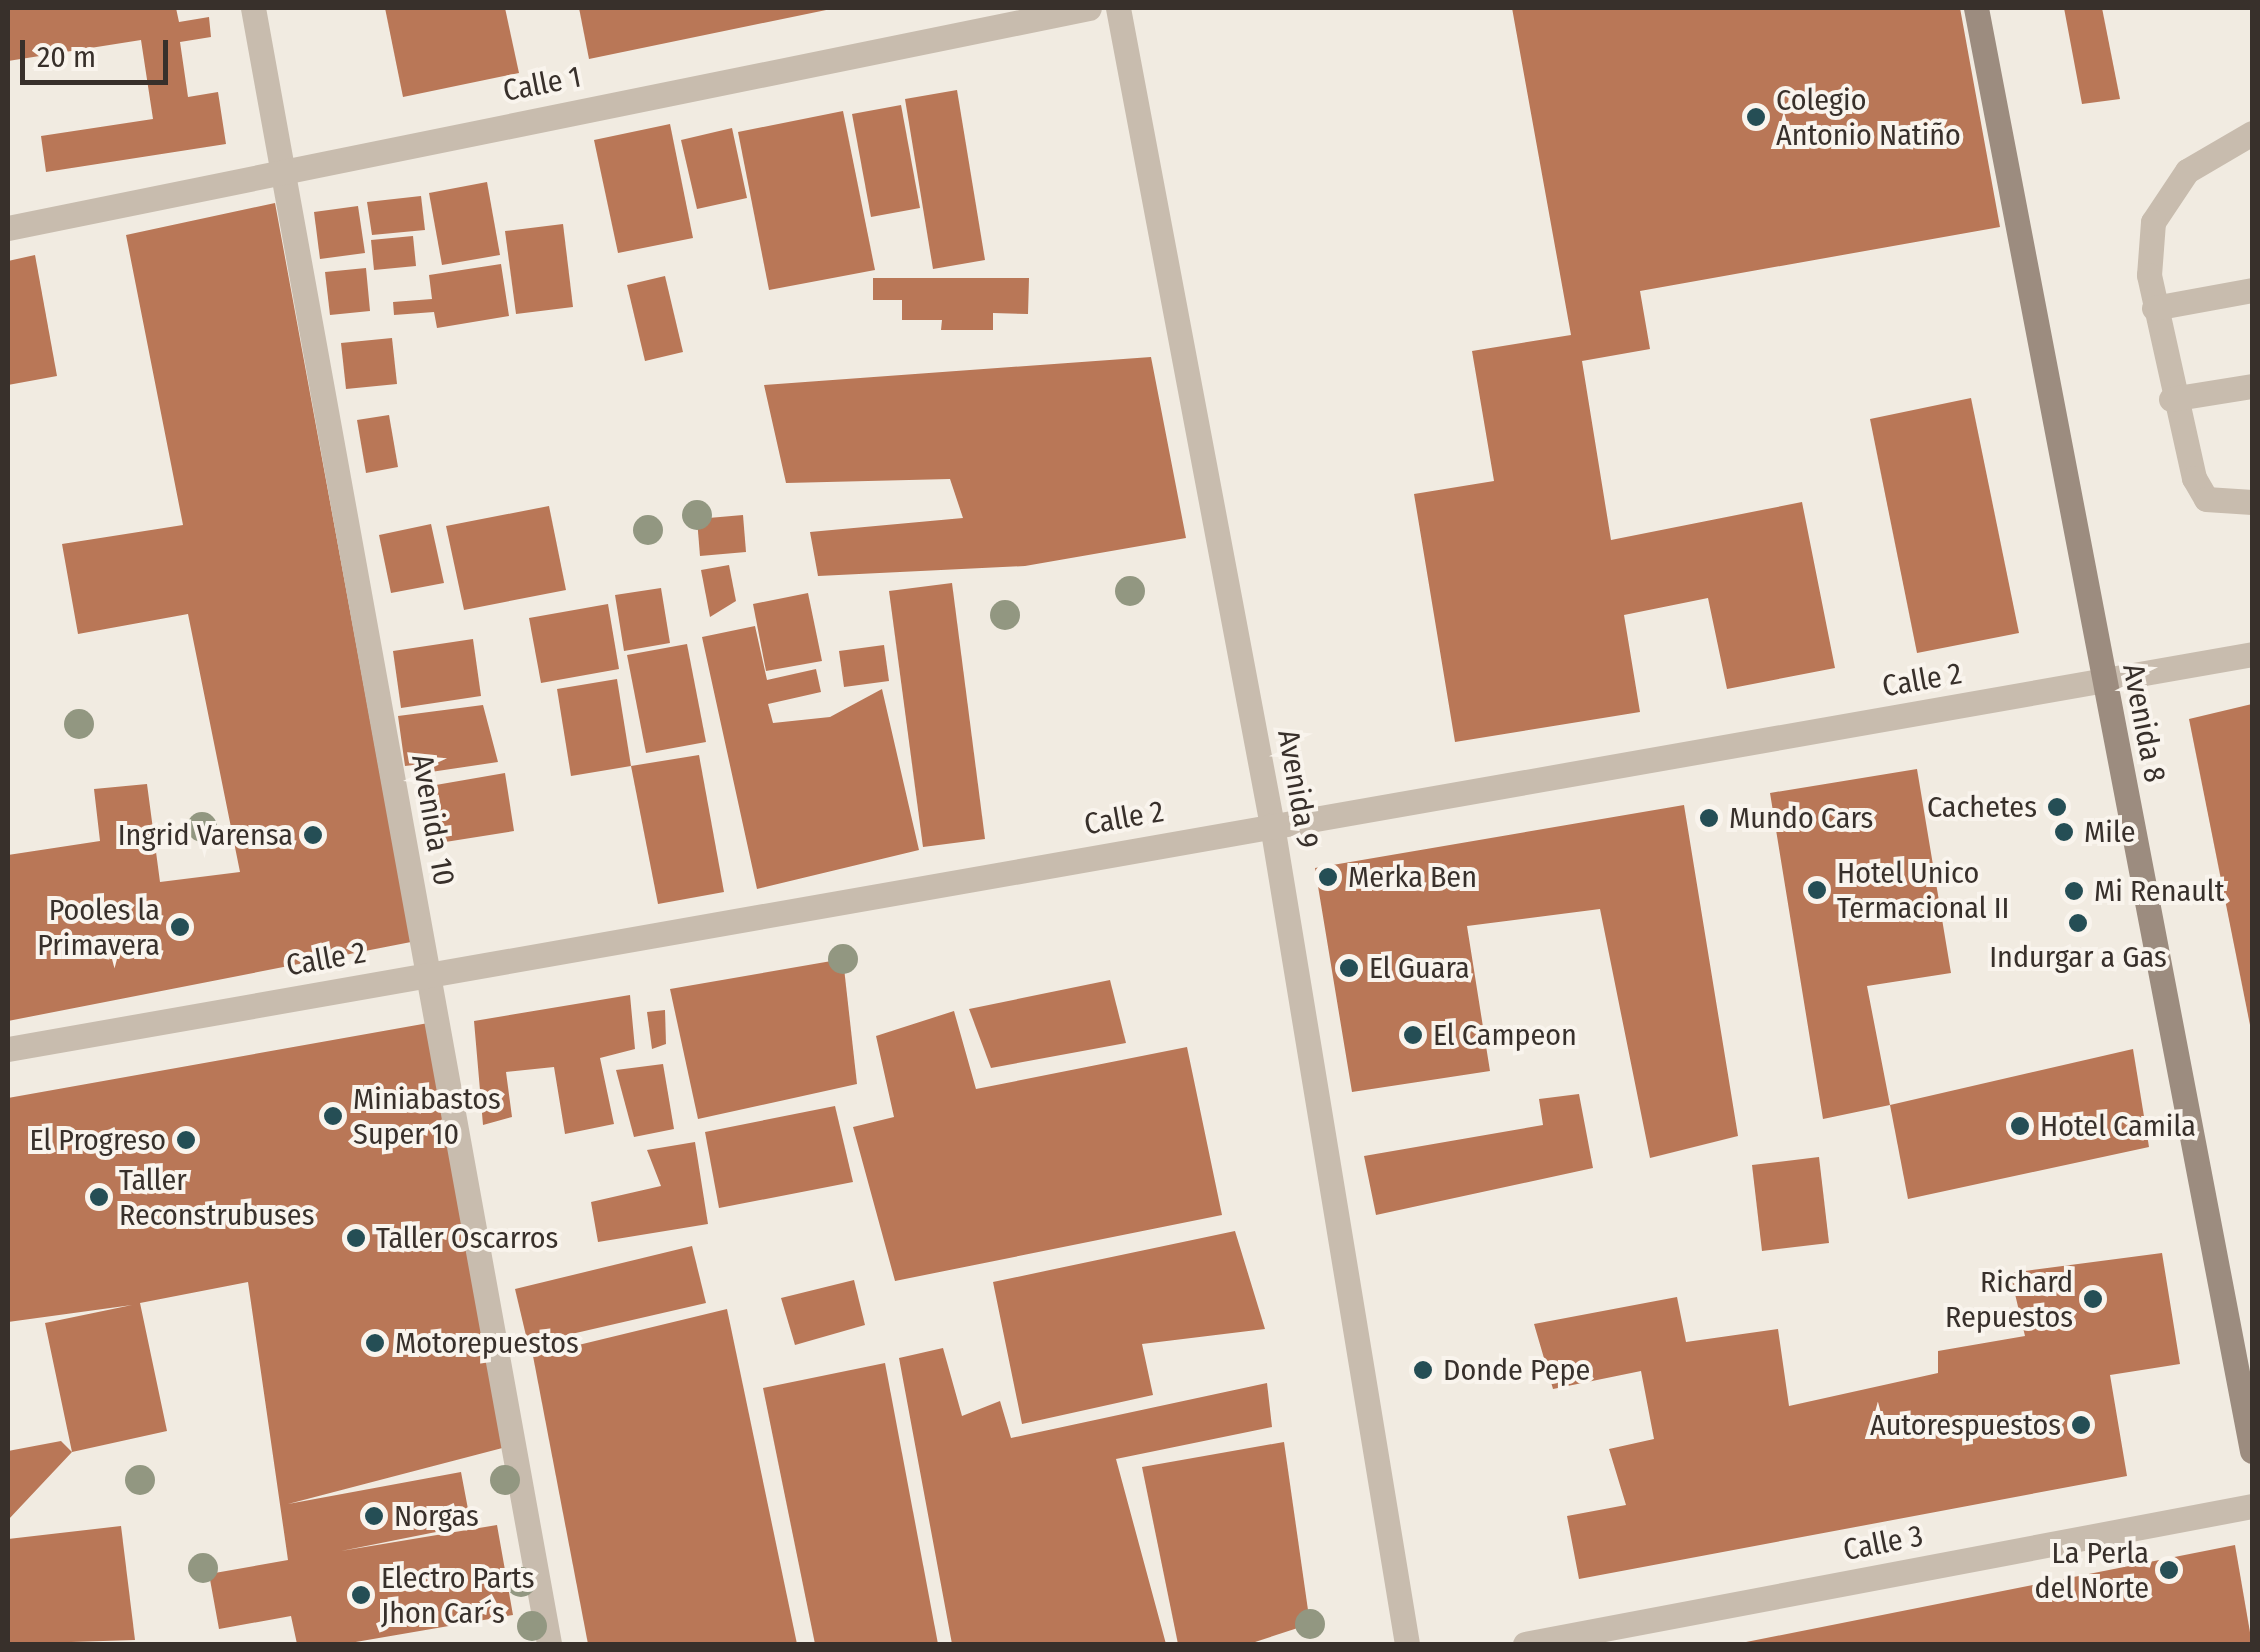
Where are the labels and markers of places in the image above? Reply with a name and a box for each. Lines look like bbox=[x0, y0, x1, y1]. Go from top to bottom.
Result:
place label: Colegio Antonio Natiño bbox=[1776, 82, 1961, 152]
marker: Colegio Antonio Natiño bbox=[1745, 106, 1767, 128]
place label: Cachetes bbox=[1927, 789, 2037, 825]
marker: Cachetes bbox=[2046, 796, 2068, 818]
place label: Mundo Cars bbox=[1729, 800, 1873, 836]
marker: Mundo Cars bbox=[1698, 807, 1720, 829]
place label: Mile bbox=[2084, 814, 2135, 850]
place label: Ingrid Varensa bbox=[118, 817, 293, 853]
marker: Mile bbox=[2053, 821, 2075, 843]
marker: Ingrid Varensa bbox=[302, 824, 324, 846]
place label: Hotel Unico Termacional II bbox=[1837, 855, 2009, 926]
place label: Merka Ben bbox=[1348, 859, 1477, 895]
marker: Merka Ben bbox=[1317, 866, 1339, 888]
place label: Mi Renault bbox=[2094, 873, 2225, 909]
marker: Hotel Unico Termacional II bbox=[1806, 879, 1828, 901]
marker: Mi Renault bbox=[2063, 880, 2085, 902]
place label: Pooles la Primavera bbox=[37, 892, 160, 962]
marker: Indurgar a Gas bbox=[2067, 912, 2089, 934]
marker: Pooles la Primavera bbox=[169, 916, 191, 938]
place label: Indurgar a Gas bbox=[1989, 939, 2167, 975]
place label: El Guara bbox=[1369, 950, 1470, 986]
marker: El Guara bbox=[1338, 957, 1360, 979]
place label: El Campeon bbox=[1433, 1017, 1577, 1053]
marker: El Campeon bbox=[1402, 1024, 1424, 1046]
place label: Miniabastos Super 10 bbox=[353, 1081, 501, 1152]
marker: Miniabastos Super 10 bbox=[322, 1105, 344, 1127]
place label: Hotel Camila bbox=[2040, 1108, 2196, 1144]
marker: Hotel Camila bbox=[2009, 1115, 2031, 1137]
place label: El Progreso bbox=[30, 1122, 166, 1158]
marker: El Progreso bbox=[175, 1129, 197, 1151]
place label: Taller Reconstrubuses bbox=[119, 1162, 314, 1232]
marker: Taller Reconstrubuses bbox=[88, 1186, 110, 1208]
place label: Taller Oscarros bbox=[376, 1220, 558, 1256]
marker: Taller Oscarros bbox=[345, 1227, 367, 1249]
place label: Richard Repuestos bbox=[1945, 1264, 2073, 1334]
marker: Richard Repuestos bbox=[2082, 1288, 2104, 1310]
place label: Motorepuestos bbox=[395, 1325, 579, 1361]
marker: Motorepuestos bbox=[364, 1332, 386, 1354]
place label: Donde Pepe bbox=[1443, 1352, 1590, 1388]
marker: Donde Pepe bbox=[1412, 1359, 1434, 1381]
place label: Autorespuestos bbox=[1870, 1407, 2061, 1443]
marker: Autorespuestos bbox=[2070, 1414, 2092, 1436]
place label: Norgas bbox=[394, 1498, 479, 1534]
marker: Norgas bbox=[363, 1505, 385, 1527]
place label: La Perla del Norte bbox=[2034, 1535, 2149, 1606]
marker: La Perla del Norte bbox=[2158, 1559, 2180, 1581]
place label: Electro Parts Jhon Car´s bbox=[381, 1560, 534, 1630]
marker: Electro Parts Jhon Car´s bbox=[350, 1584, 372, 1606]

